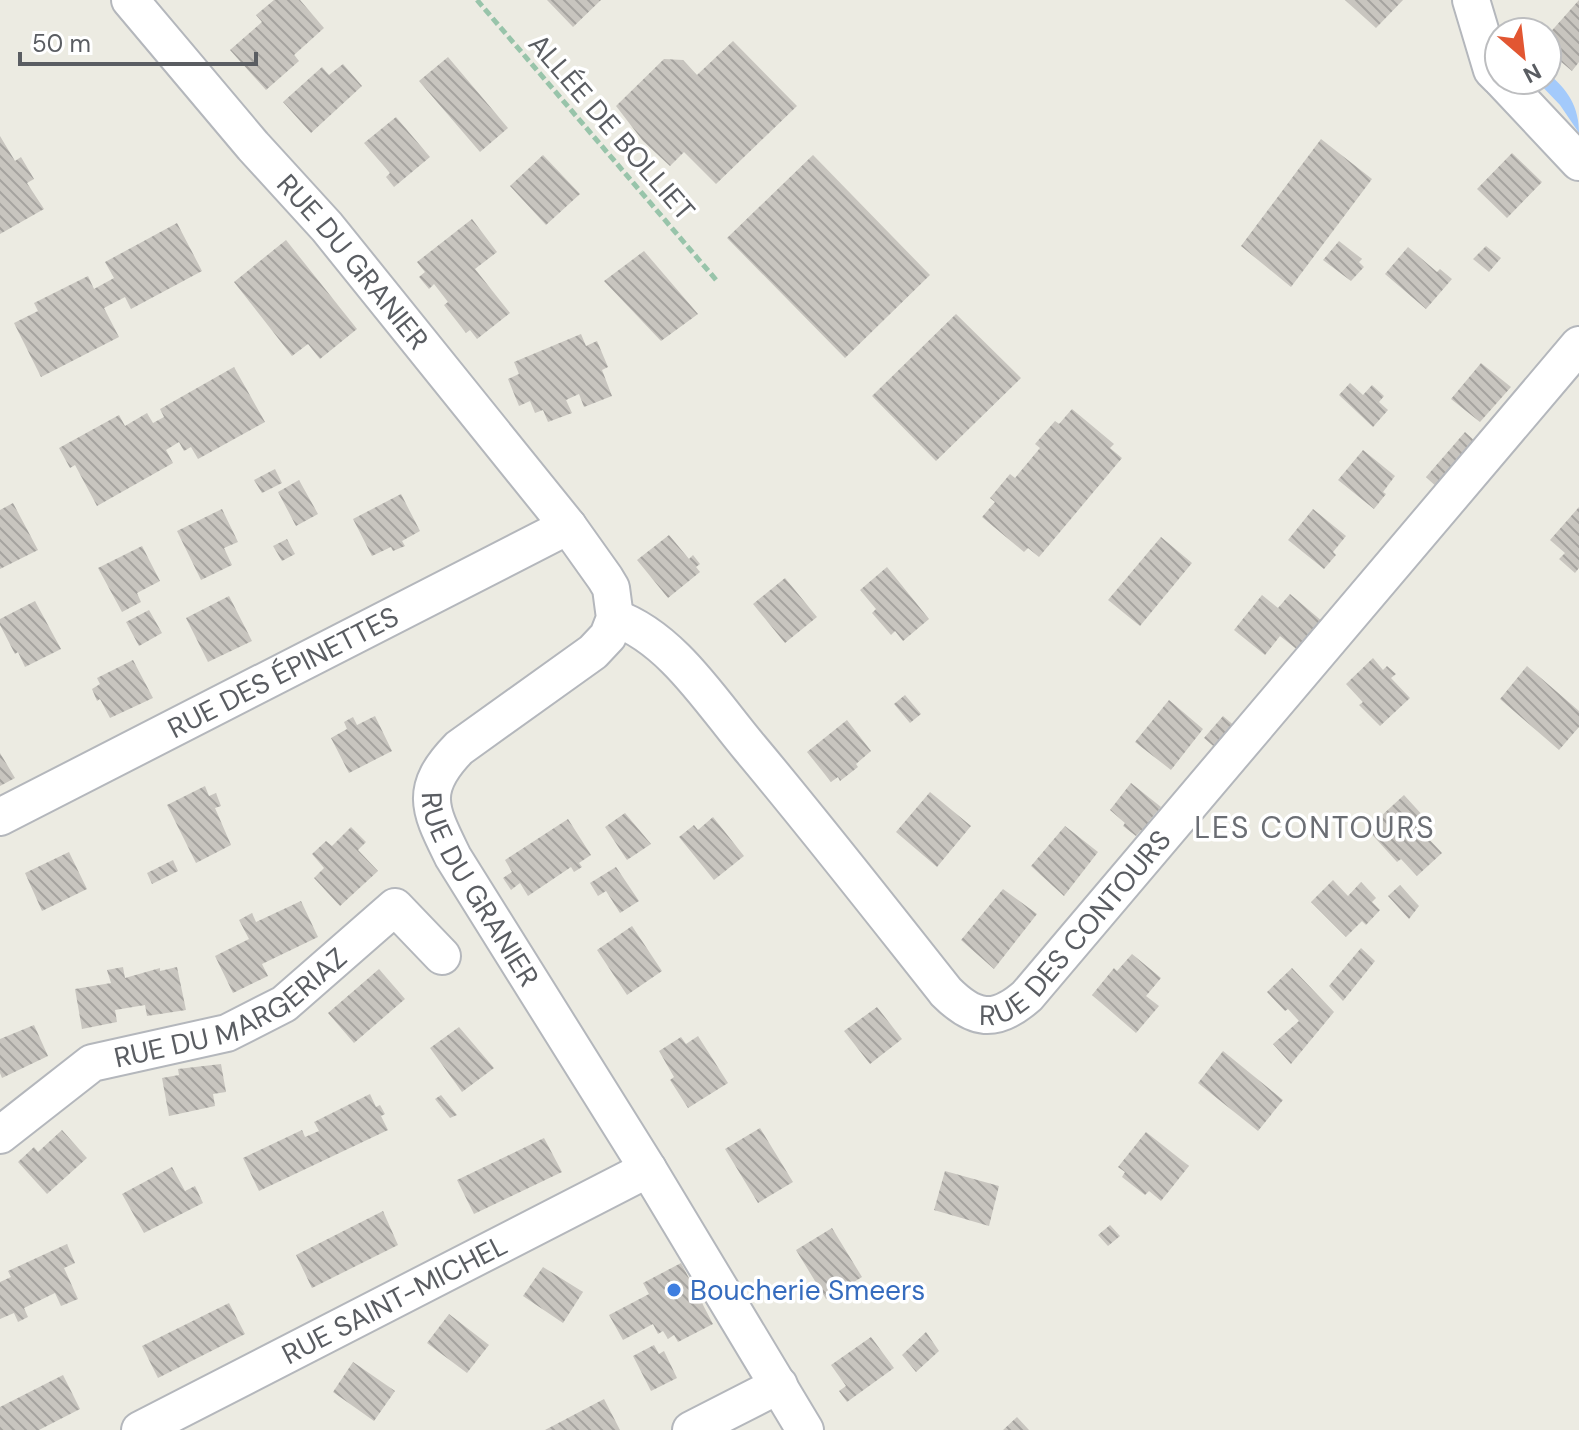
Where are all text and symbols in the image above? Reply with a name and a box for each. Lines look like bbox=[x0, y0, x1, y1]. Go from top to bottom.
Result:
scale bar bbox=[20, 16, 256, 66]
north arrow bbox=[1483, 16, 1563, 96]
street label: ALLÉE DE BOLLIET bbox=[520, 26, 703, 228]
text: 50 m bbox=[32, 28, 91, 59]
text: N bbox=[1518, 57, 1546, 90]
street label: RUE DU GRANIER bbox=[269, 166, 437, 358]
street label: RUE DES ÉPINETTES bbox=[162, 598, 405, 747]
street label: RUE DU GRANIER bbox=[413, 791, 547, 994]
district label: LES CONTOURS bbox=[1194, 808, 1436, 847]
street label: RUE DES CONTOURS bbox=[979, 822, 1179, 1034]
street label: RUE DU MARGERIAZ bbox=[111, 940, 354, 1077]
street label: RUE SAINT-MICHEL bbox=[276, 1227, 514, 1373]
place label: Boucherie Smeers bbox=[690, 1272, 925, 1309]
marker: Boucherie Smeers bbox=[665, 1281, 683, 1299]

